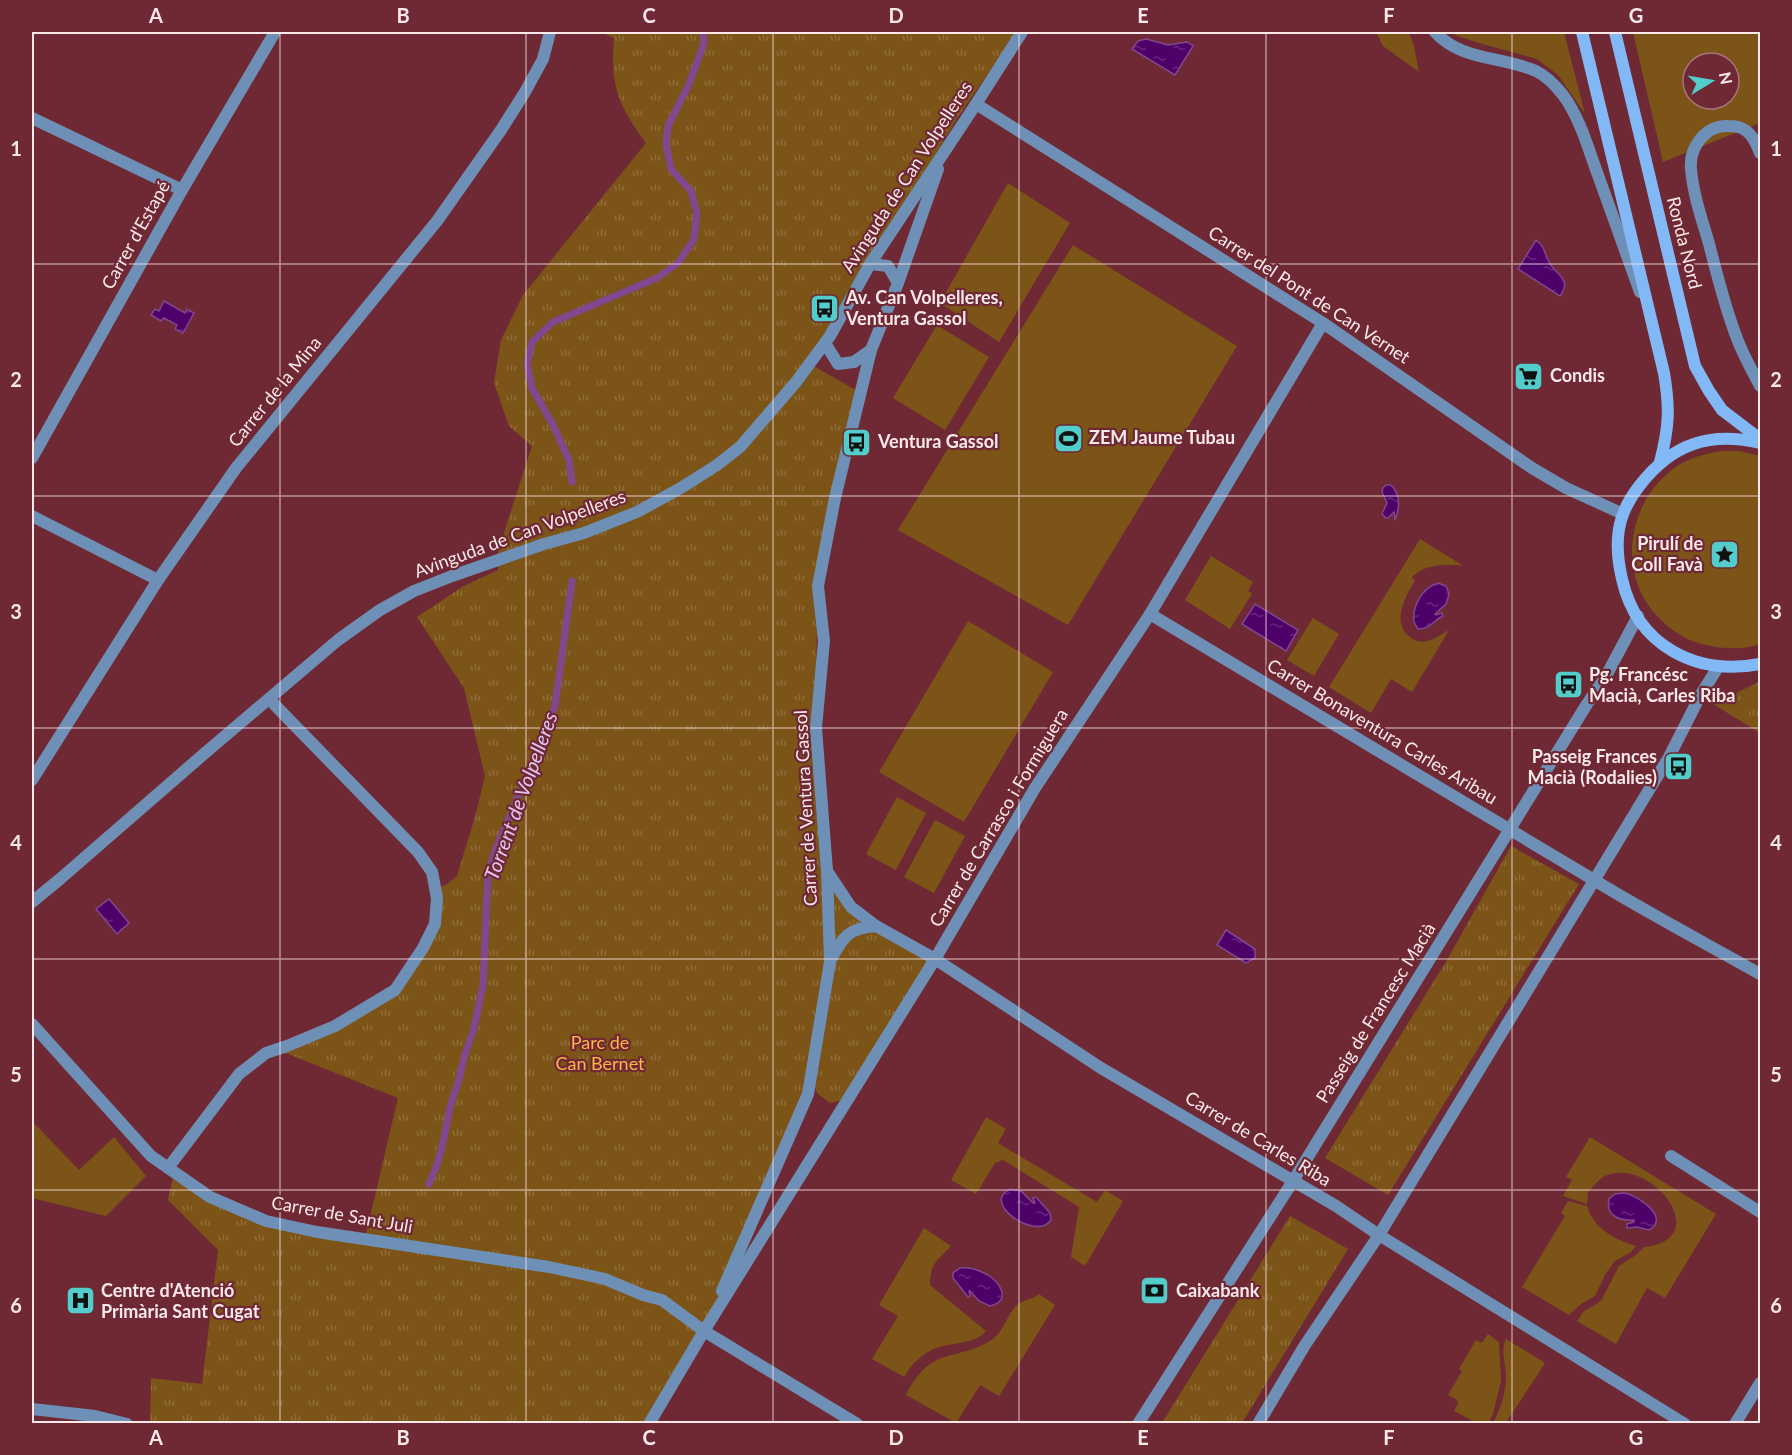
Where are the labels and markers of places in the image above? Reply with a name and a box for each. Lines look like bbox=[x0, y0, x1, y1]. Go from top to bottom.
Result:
place label: Av. Can Volpelleres, Ventura Gassol bbox=[845, 286, 1003, 329]
bus stop icon: Av. Can Volpelleres, Ventura Gassol bbox=[809, 292, 841, 324]
supermarket icon: Condis bbox=[1513, 360, 1545, 392]
place label: Condis bbox=[1550, 364, 1605, 386]
sports icon: ZEM Jaume Tubau bbox=[1052, 422, 1084, 454]
bus stop icon: Ventura Gassol bbox=[841, 426, 873, 458]
place label: ZEM Jaume Tubau bbox=[1089, 426, 1235, 448]
place label: Ventura Gassol bbox=[877, 430, 998, 452]
place label: Pirulí de Coll Favà bbox=[1631, 532, 1703, 575]
place icon: Pirulí de Coll Favà bbox=[1708, 538, 1740, 570]
place label: Pg. Francésc Macià, Carles Riba bbox=[1589, 663, 1735, 706]
bus stop icon: Pg. Francésc Macià, Carles Riba bbox=[1552, 669, 1584, 701]
place label: Passeig Frances Macià (Rodalies) bbox=[1528, 745, 1657, 788]
bus stop icon: Passeig Frances Macià (Rodalies) bbox=[1662, 751, 1694, 783]
bank icon: Caixabank bbox=[1139, 1275, 1171, 1307]
place label: Centre d'Atenció Primària Sant Cugat bbox=[101, 1279, 260, 1322]
place label: Caixabank bbox=[1176, 1279, 1260, 1301]
hospital icon: Centre d'Atenció Primària Sant Cugat bbox=[64, 1285, 96, 1317]

